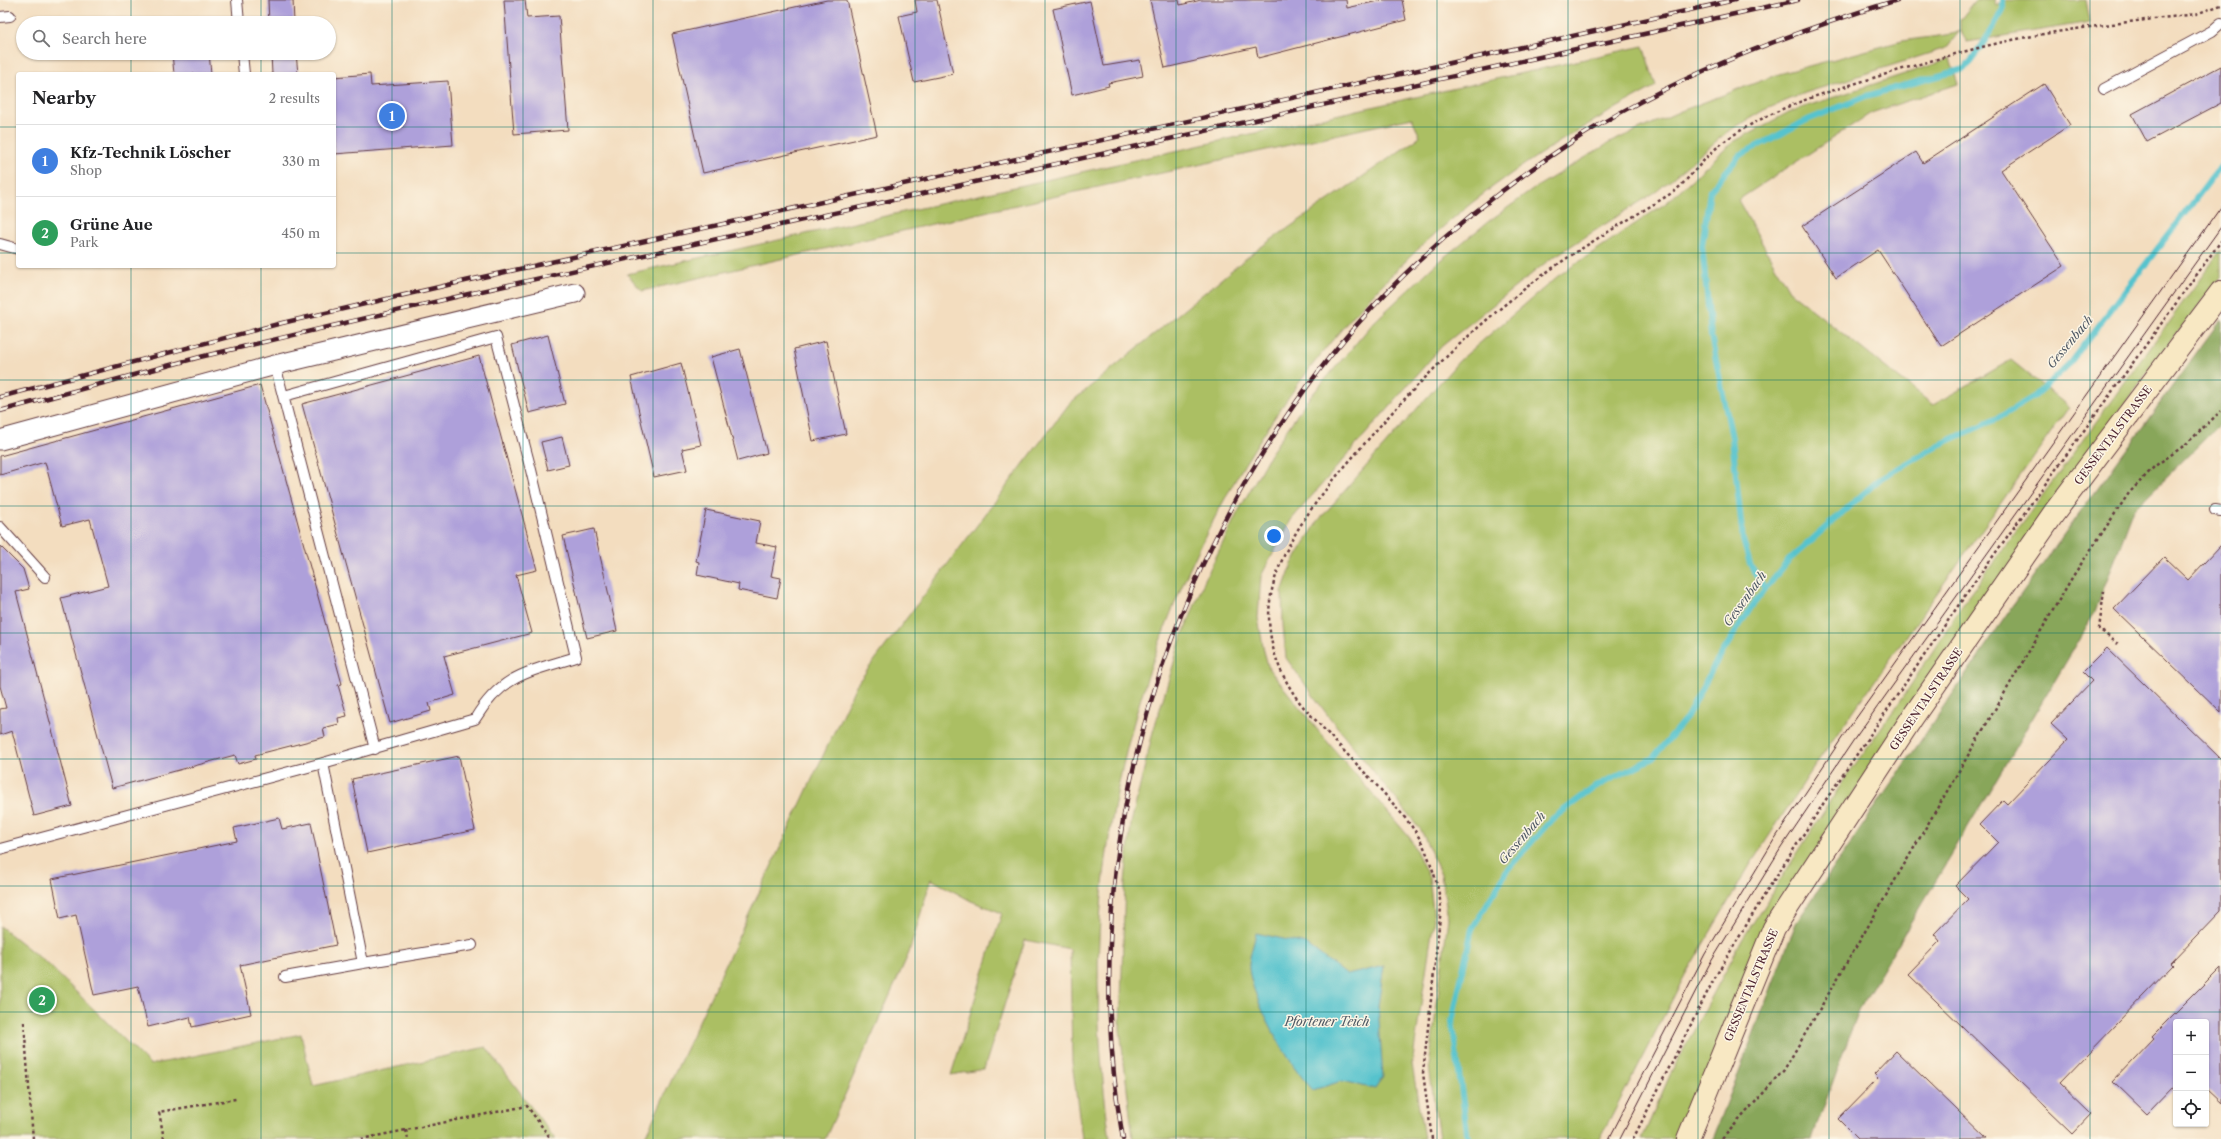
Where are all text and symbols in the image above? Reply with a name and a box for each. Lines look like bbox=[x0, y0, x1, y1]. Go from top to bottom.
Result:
search box bbox=[16, 16, 336, 60]
icon: search bbox=[30, 27, 52, 49]
text: Search here bbox=[62, 29, 147, 48]
text: Nearby bbox=[32, 88, 96, 108]
text: 2 results bbox=[269, 90, 320, 106]
pin: 1 bbox=[379, 101, 405, 131]
text: Kfz-Technik Löscher bbox=[70, 143, 231, 162]
text: 1 bbox=[42, 153, 48, 169]
text: 330 m bbox=[282, 153, 320, 169]
text: Shop bbox=[70, 162, 102, 178]
text: Grüne Aue bbox=[70, 215, 153, 234]
text: 2 bbox=[41, 225, 49, 241]
text: 450 m bbox=[282, 225, 320, 241]
text: Park bbox=[70, 234, 98, 250]
water label: Gessenbach bbox=[2043, 312, 2096, 371]
street label: GESSENTALSTRASSE bbox=[2071, 382, 2155, 487]
your location bbox=[1264, 526, 1284, 546]
water label: Gessenbach bbox=[1720, 568, 1770, 629]
street label: GESSENTALSTRASSE bbox=[1886, 645, 1966, 753]
water label: Gessenbach bbox=[1495, 808, 1548, 867]
street label: GESSENTALSTRASSE bbox=[1721, 926, 1781, 1043]
pin: 2 bbox=[29, 985, 55, 1015]
water label: Pfortener Teich bbox=[1284, 1014, 1369, 1029]
map controls bbox=[2173, 1019, 2209, 1127]
button: + bbox=[2173, 1019, 2209, 1055]
button: − bbox=[2173, 1055, 2209, 1091]
button: locate bbox=[2173, 1091, 2209, 1127]

